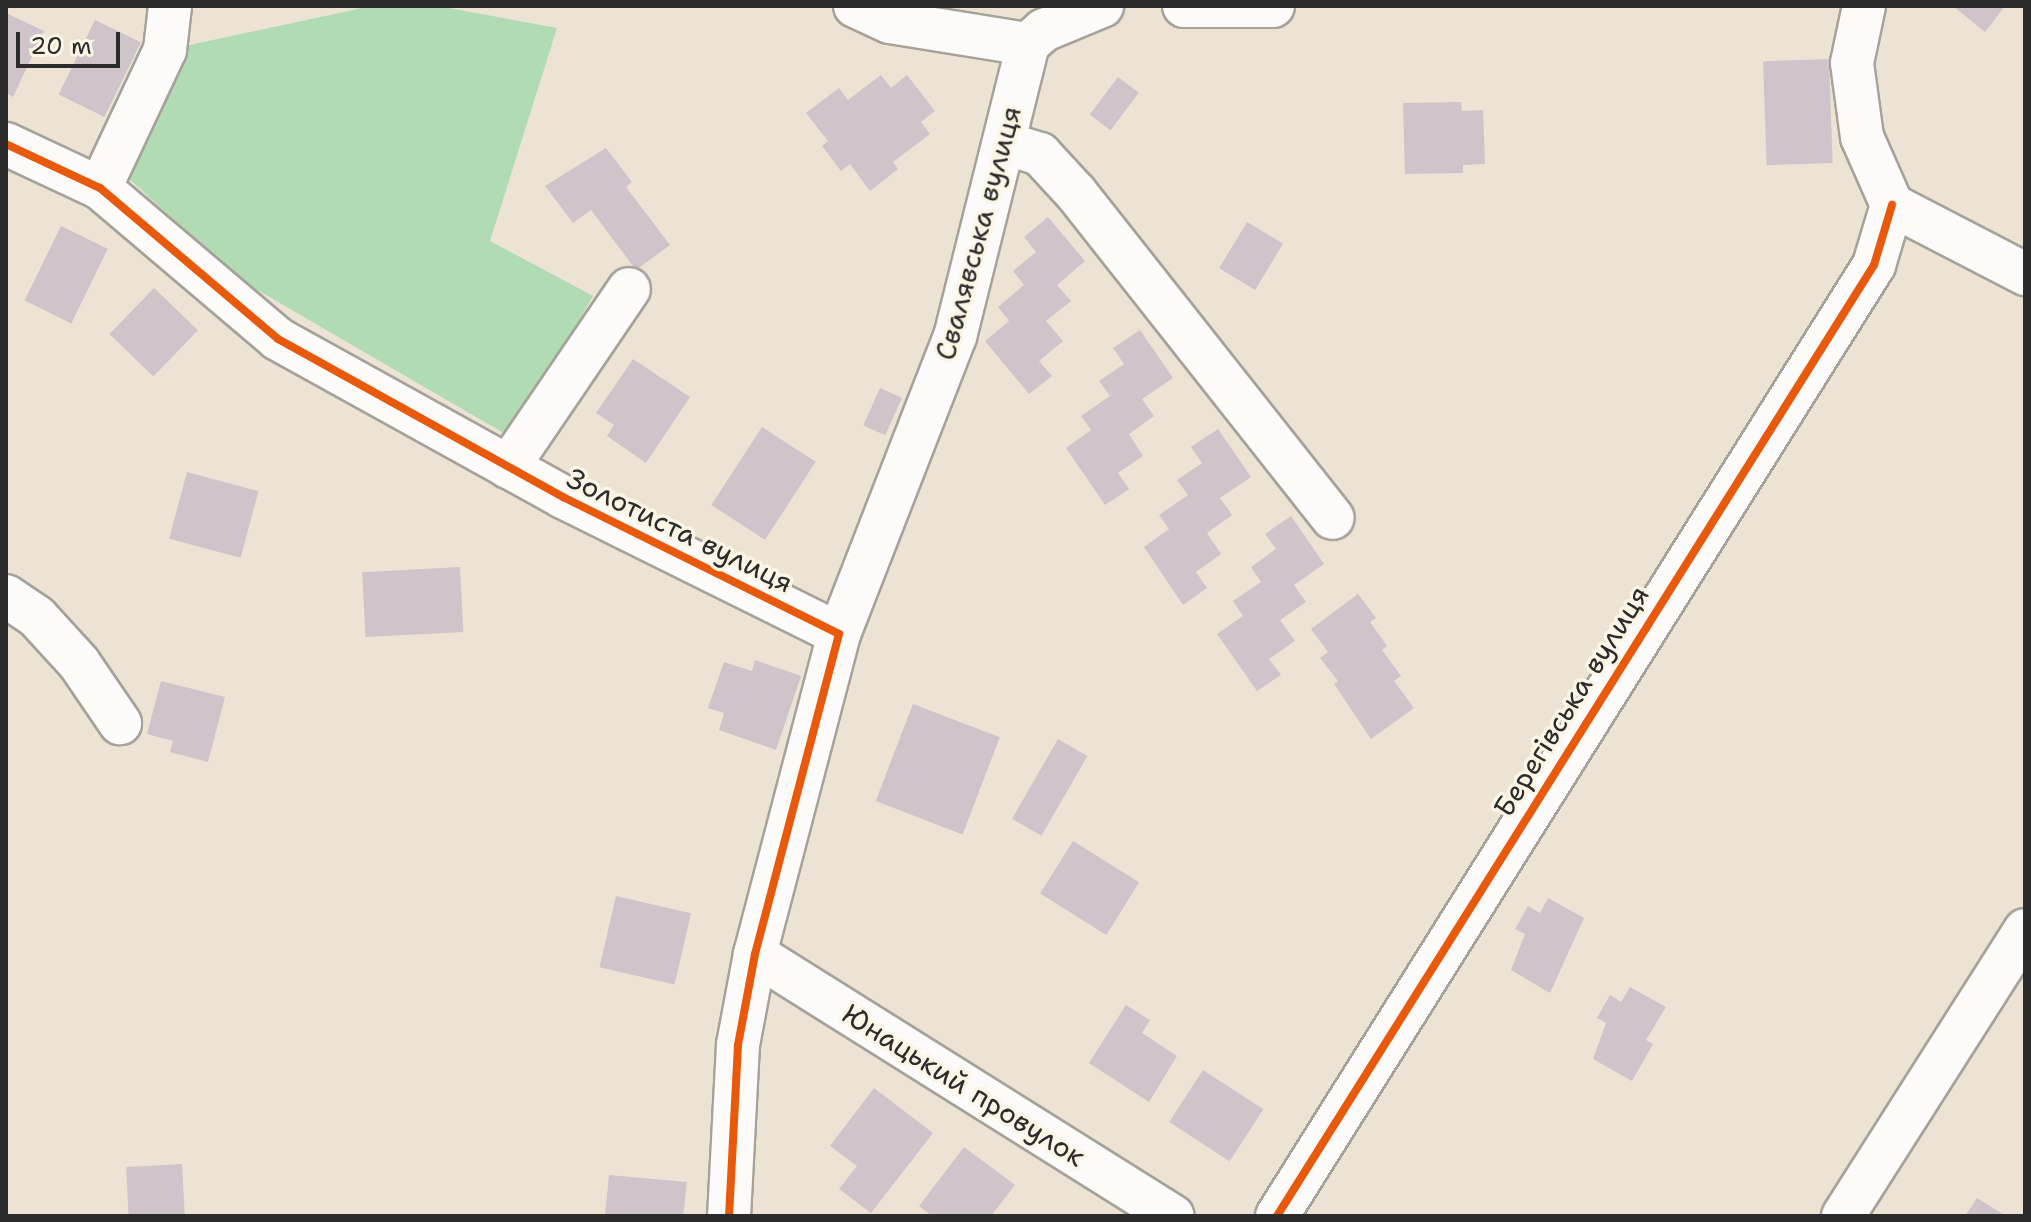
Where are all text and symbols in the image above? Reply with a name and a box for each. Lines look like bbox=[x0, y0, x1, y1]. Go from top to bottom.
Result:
scale bar bbox=[20, 16, 124, 66]
text: 20 m bbox=[30, 30, 92, 62]
street label: Свалявська вулиця bbox=[928, 102, 1028, 364]
street label: Золотиста вулиця bbox=[561, 461, 799, 599]
street label: Берегівська вулиця bbox=[1486, 579, 1656, 823]
street label: Юнацький провулок bbox=[837, 997, 1091, 1173]

